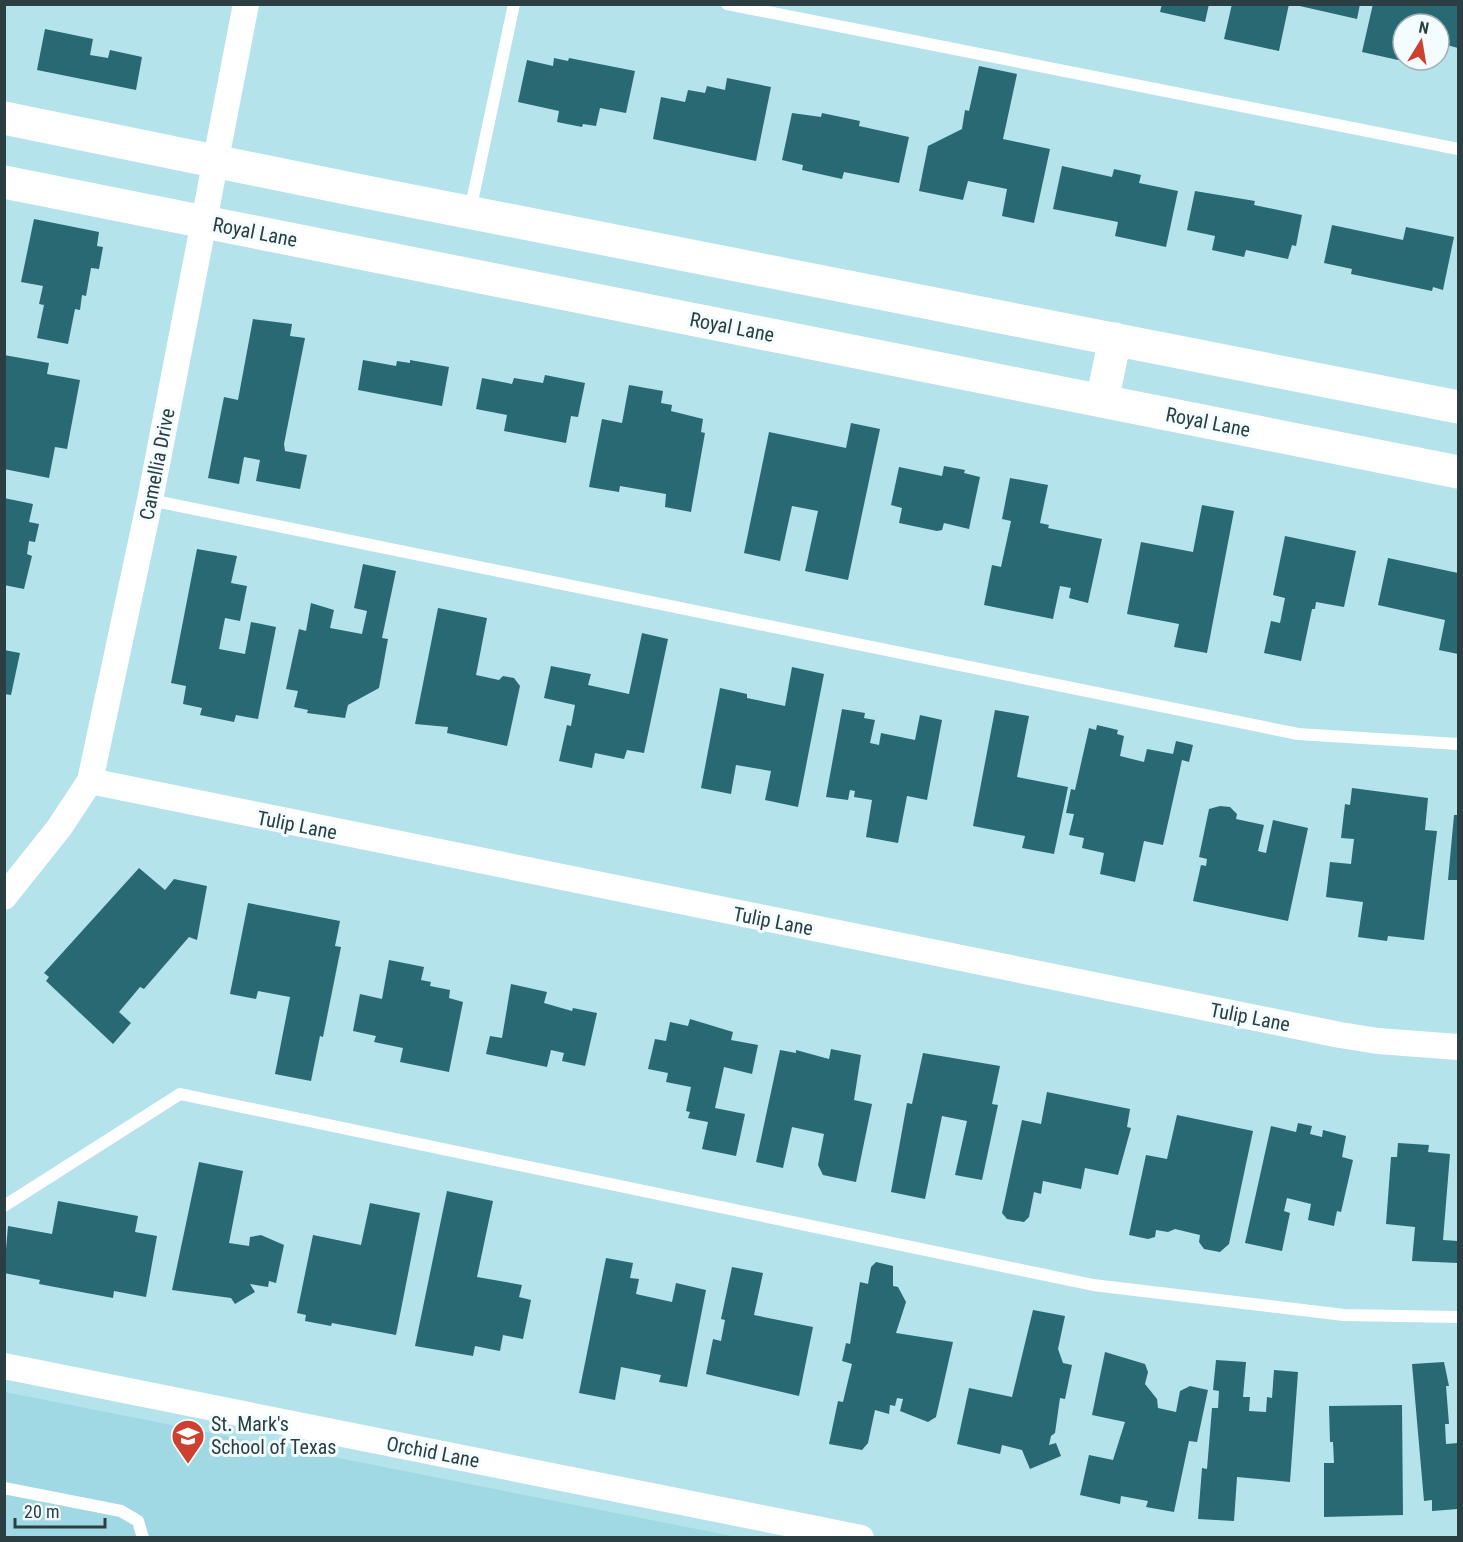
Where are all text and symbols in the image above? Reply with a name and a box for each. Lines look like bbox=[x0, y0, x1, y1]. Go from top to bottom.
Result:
north arrow bbox=[1391, 12, 1451, 72]
text: N bbox=[1417, 18, 1430, 38]
street label: Royal Lane bbox=[211, 212, 299, 252]
street label: Royal Lane bbox=[688, 307, 776, 347]
street label: Royal Lane bbox=[1164, 402, 1252, 442]
street label: Camellia Drive bbox=[134, 406, 180, 522]
street label: Tulip Lane bbox=[255, 805, 339, 845]
street label: Tulip Lane bbox=[731, 901, 815, 941]
street label: Tulip Lane bbox=[1208, 997, 1292, 1037]
place label: St. Mark's School of Texas bbox=[211, 1412, 336, 1459]
school or university icon: St. Mark's School of Texas bbox=[170, 1418, 206, 1465]
street label: Orchid Lane bbox=[385, 1431, 481, 1473]
scale bar bbox=[15, 1491, 105, 1529]
text: 20 m bbox=[24, 1501, 59, 1522]

